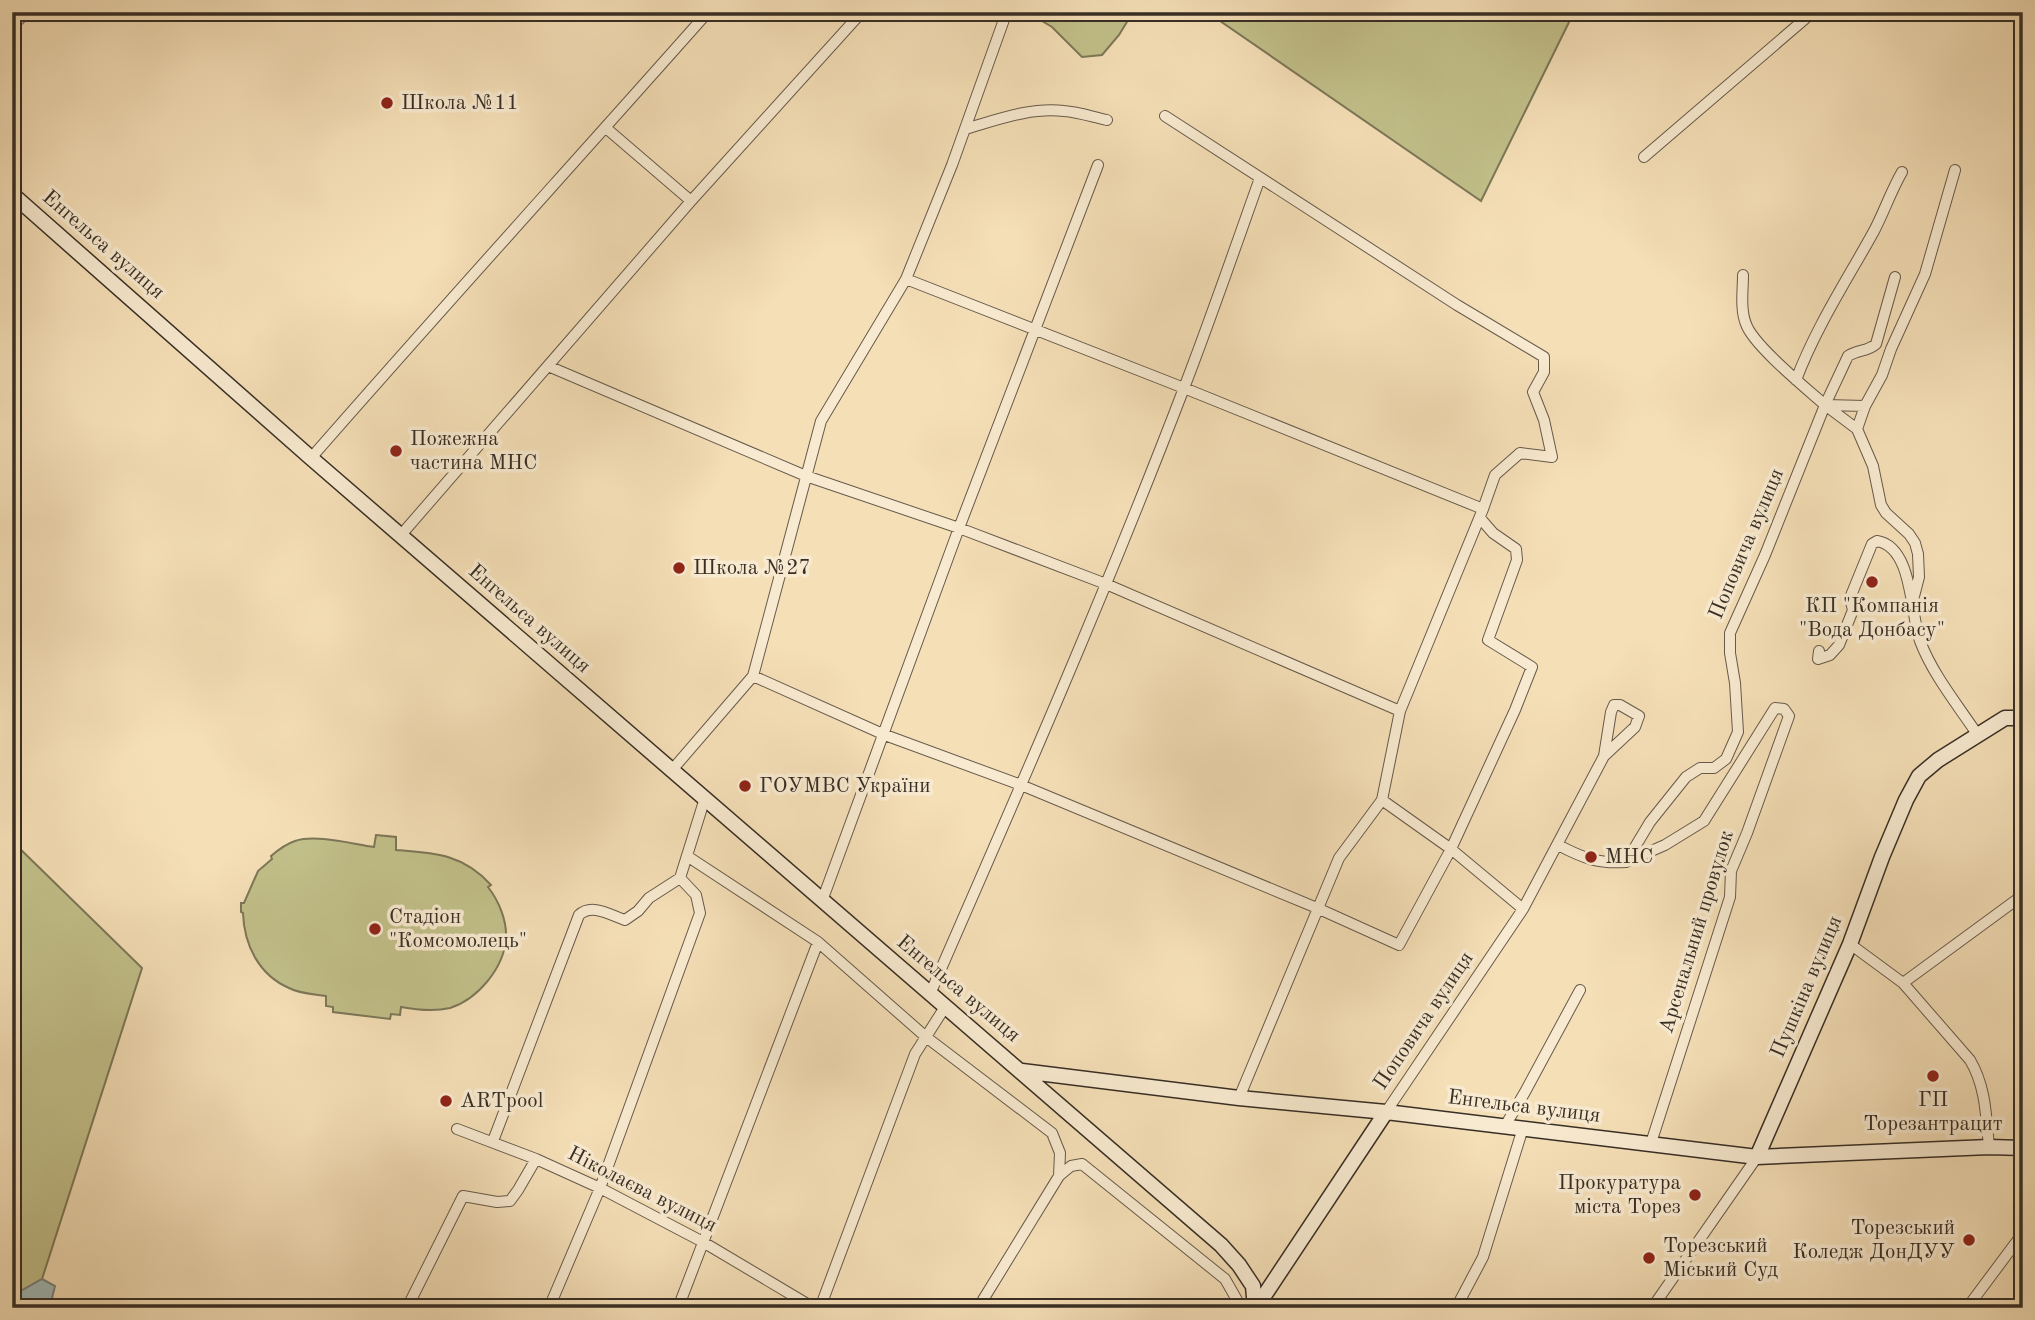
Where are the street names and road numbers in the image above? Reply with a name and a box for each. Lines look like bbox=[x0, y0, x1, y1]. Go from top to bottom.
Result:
street label: Енгельса вулиця bbox=[38, 187, 168, 303]
street label: Поповича вулиця bbox=[1706, 466, 1788, 622]
street label: Енгельса вулиця bbox=[464, 561, 594, 677]
street label: Арсенальний провулок bbox=[1656, 827, 1738, 1036]
street label: Пушкіна вулиця bbox=[1768, 913, 1846, 1061]
street label: Енгельса вулиця bbox=[892, 932, 1024, 1047]
street label: Поповича вулиця bbox=[1370, 948, 1478, 1094]
street label: Енгельса вулиця bbox=[1446, 1087, 1602, 1127]
street label: Ніколаєва вулиця bbox=[564, 1143, 720, 1237]

